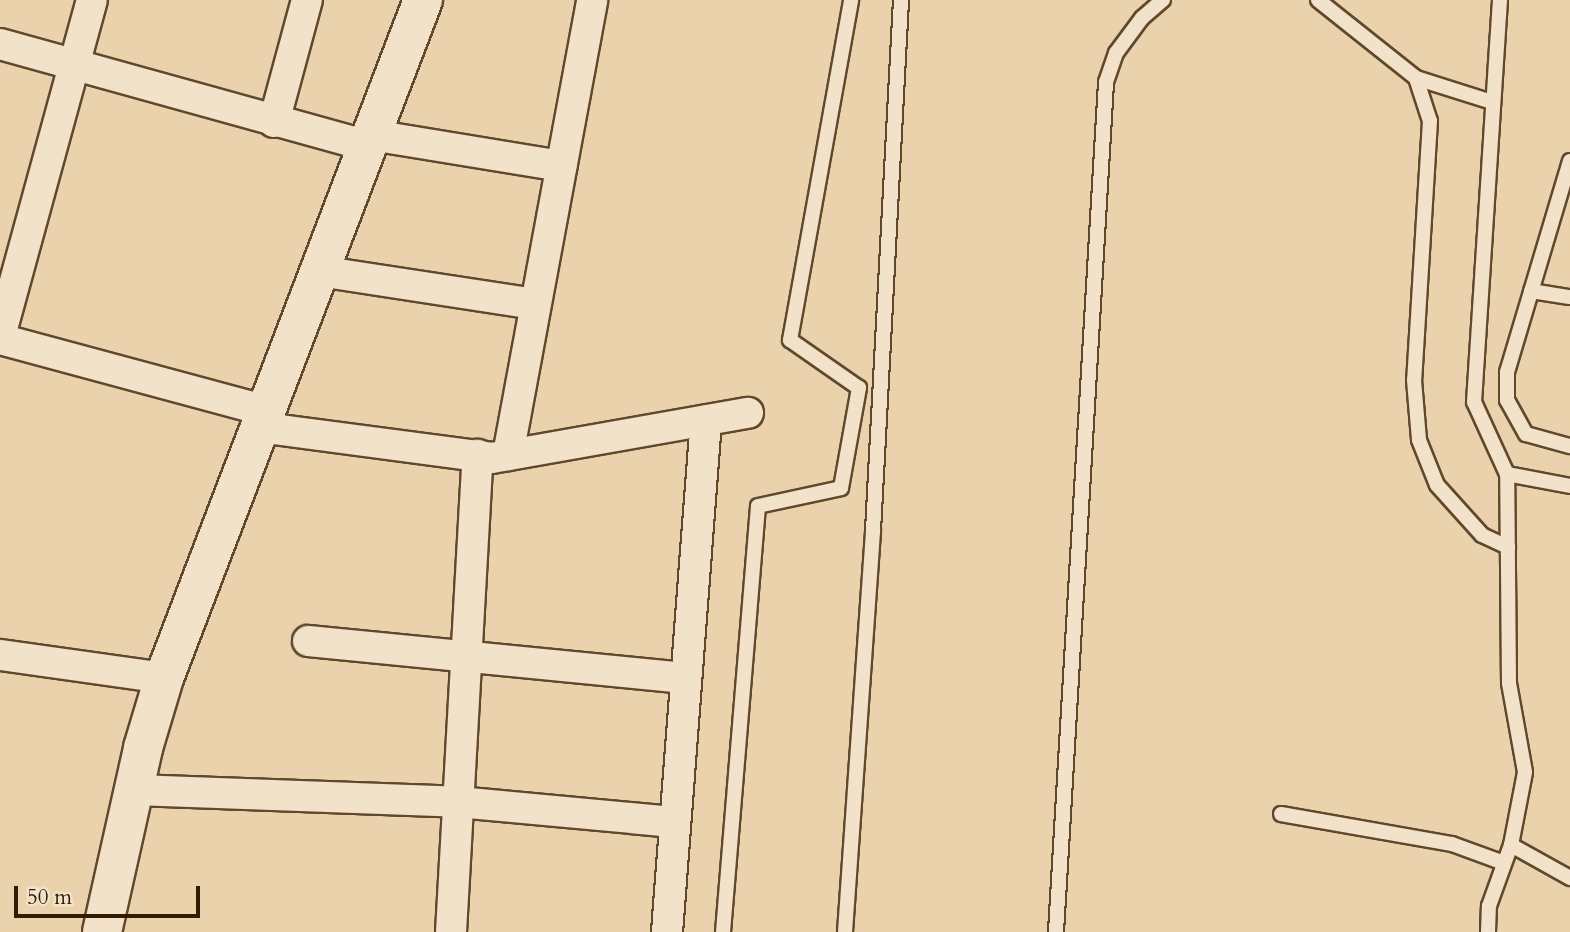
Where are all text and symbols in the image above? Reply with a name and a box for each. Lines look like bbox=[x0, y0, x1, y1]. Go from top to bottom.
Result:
scale bar bbox=[18, 872, 203, 916]
text: 50 m bbox=[27, 883, 72, 912]

